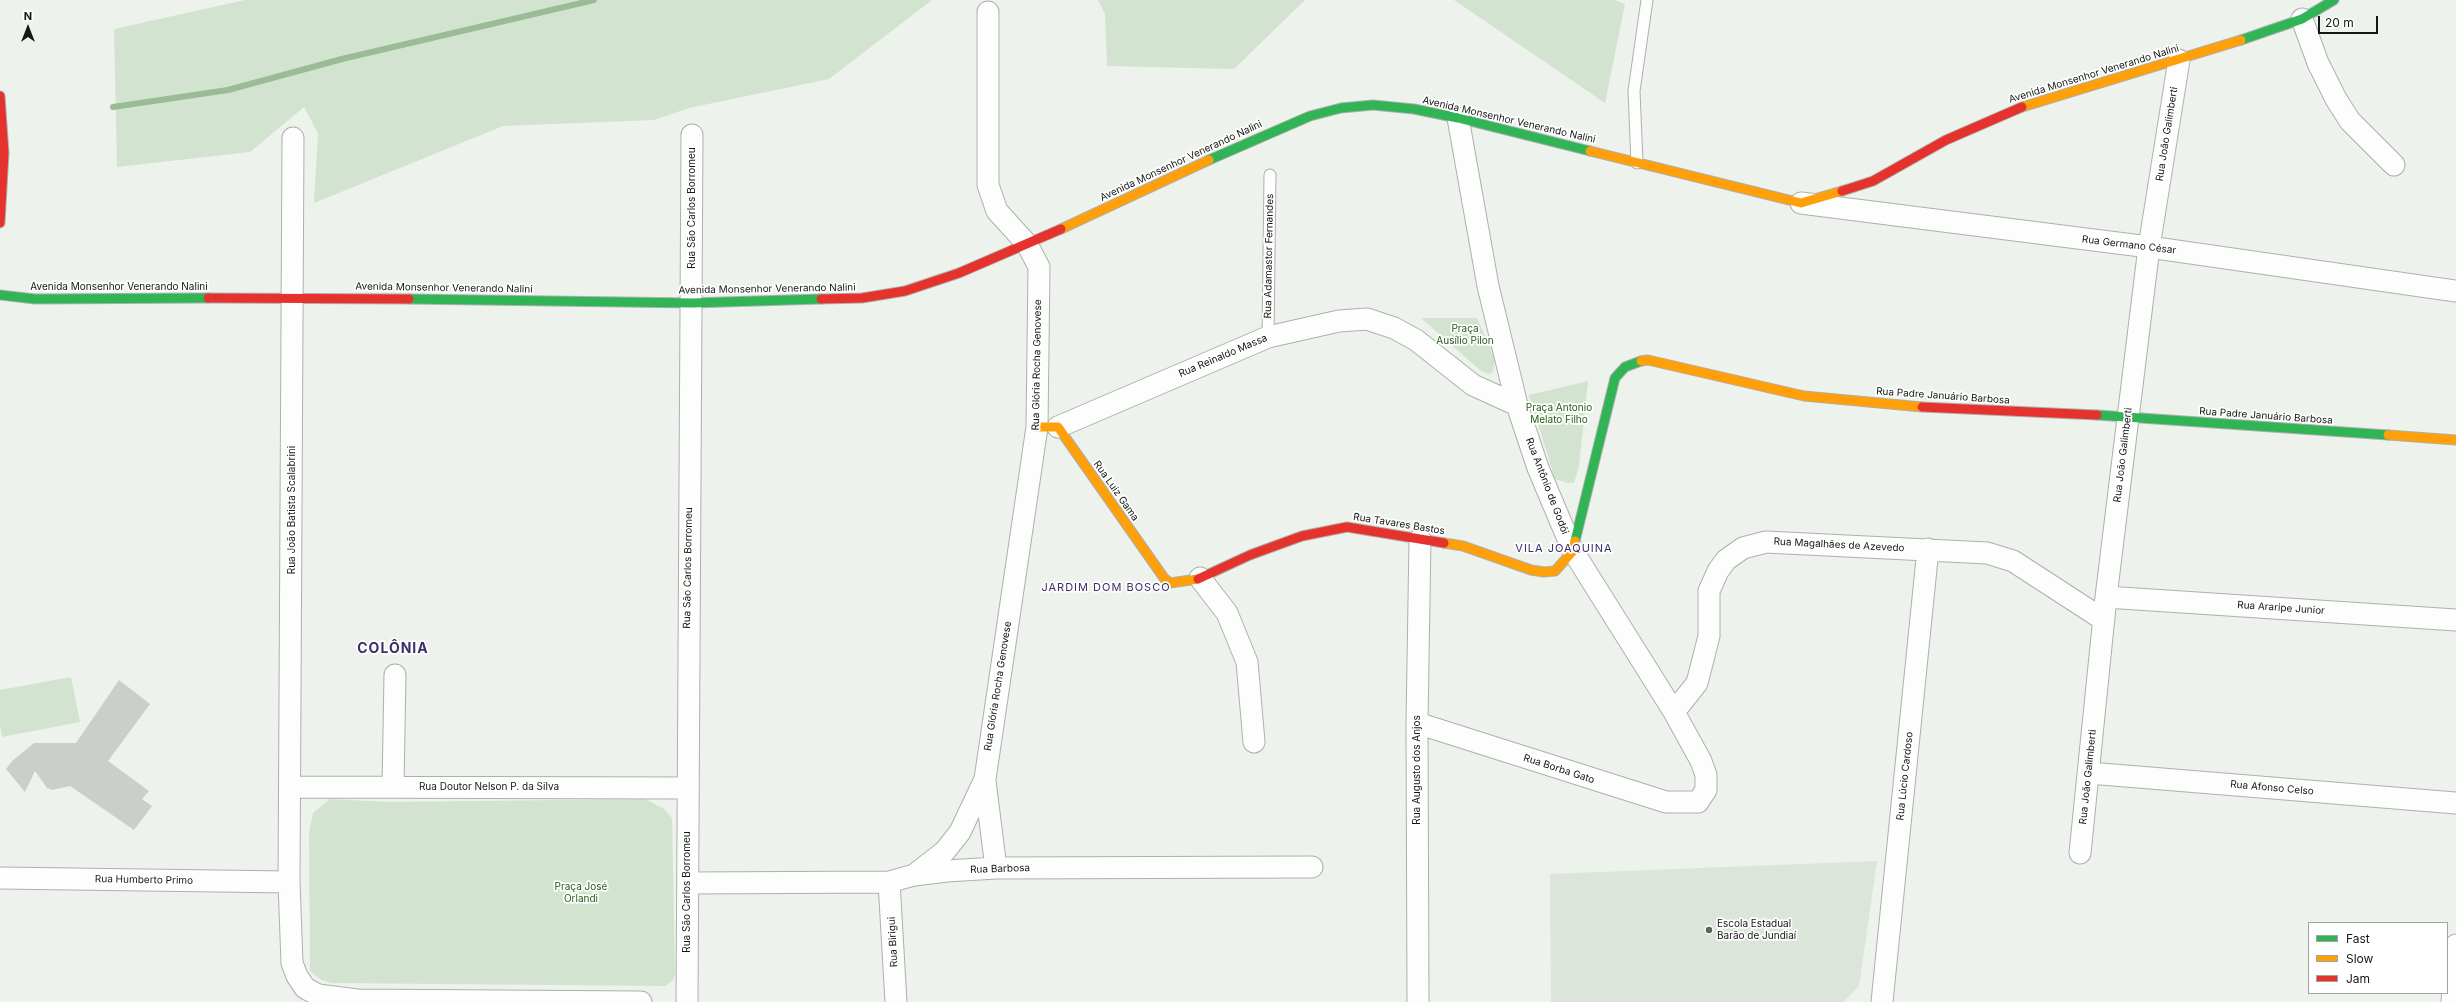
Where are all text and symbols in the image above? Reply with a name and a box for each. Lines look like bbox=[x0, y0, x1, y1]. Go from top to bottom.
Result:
north arrow bbox=[8, 8, 48, 48]
scale bar bbox=[2320, 8, 2380, 34]
text: N bbox=[24, 9, 32, 23]
text: 20 m bbox=[2325, 15, 2354, 30]
street label: Avenida Monsenhor Venerando Nalini bbox=[2007, 42, 2181, 106]
street label: Rua João Galimberti bbox=[2154, 86, 2180, 182]
street label: Avenida Monsenhor Venerando Nalini bbox=[1421, 94, 1597, 146]
street label: Avenida Monsenhor Venerando Nalini bbox=[1098, 118, 1264, 204]
street label: Rua São Carlos Borromeu bbox=[686, 147, 698, 269]
street label: Rua Adamastor Fernandes bbox=[1262, 194, 1276, 318]
street label: Rua Germano César bbox=[2081, 233, 2177, 257]
street label: Avenida Monsenhor Venerando Nalini bbox=[355, 280, 533, 296]
street label: Avenida Monsenhor Venerando Nalini bbox=[30, 281, 208, 293]
street label: Avenida Monsenhor Venerando Nalini bbox=[678, 281, 856, 297]
street label: Rua Glória Rocha Genovese bbox=[1030, 299, 1044, 431]
park label: Praça Ausílio Pilon bbox=[1436, 323, 1494, 346]
street label: Rua Reinaldo Massa bbox=[1177, 332, 1269, 380]
street label: Rua Padre Januário Barbosa bbox=[1876, 385, 2010, 407]
park label: Praça Antonio Melato Filho bbox=[1526, 402, 1592, 426]
street label: Rua Padre Januário Barbosa bbox=[2199, 405, 2333, 427]
street label: Rua João Galimberti bbox=[2111, 407, 2135, 503]
street label: Rua Antônio de Godói bbox=[1523, 436, 1571, 536]
street label: Rua João Batista Scalabrini bbox=[286, 446, 298, 574]
street label: Rua Luiz Gama bbox=[1091, 459, 1141, 523]
street label: Rua São Carlos Borromeu bbox=[681, 507, 695, 629]
street label: Rua Tavares Bastos bbox=[1352, 511, 1446, 537]
street label: Rua Magalhães de Azevedo bbox=[1773, 536, 1905, 554]
district label: VILA JOAQUINA bbox=[1515, 542, 1613, 556]
district label: JARDIM DOM BOSCO bbox=[1041, 581, 1171, 595]
street label: Rua Araripe Junior bbox=[2237, 599, 2325, 617]
street label: Rua Glória Rocha Genovese bbox=[982, 620, 1014, 752]
district label: COLÔNIA bbox=[357, 641, 429, 657]
street label: Rua Augusto dos Anjos bbox=[1411, 715, 1423, 825]
street label: Rua João Galimberti bbox=[2077, 729, 2099, 825]
street label: Rua Lúcio Cardoso bbox=[1894, 731, 1916, 821]
street label: Rua Borba Gato bbox=[1522, 752, 1596, 786]
street label: Rua Afonso Celso bbox=[2230, 778, 2314, 798]
street label: Rua Doutor Nelson P. da Silva bbox=[419, 781, 559, 793]
street label: Rua São Carlos Borromeu bbox=[681, 831, 693, 953]
street label: Rua Barbosa bbox=[970, 862, 1030, 876]
street label: Rua Humberto Primo bbox=[95, 873, 193, 887]
park label: Praça José Orlandi bbox=[555, 881, 607, 904]
street label: Rua Birigui bbox=[886, 916, 900, 968]
place label: Escola Estadual Barão de Jundiaí bbox=[1717, 918, 1796, 942]
legend bbox=[2308, 922, 2448, 994]
marker: Escola Estadual Barão de Jundiaí bbox=[1704, 925, 1714, 935]
text: Fast bbox=[2346, 931, 2370, 946]
text: Slow bbox=[2346, 951, 2373, 966]
text: Jam bbox=[2346, 971, 2370, 986]

